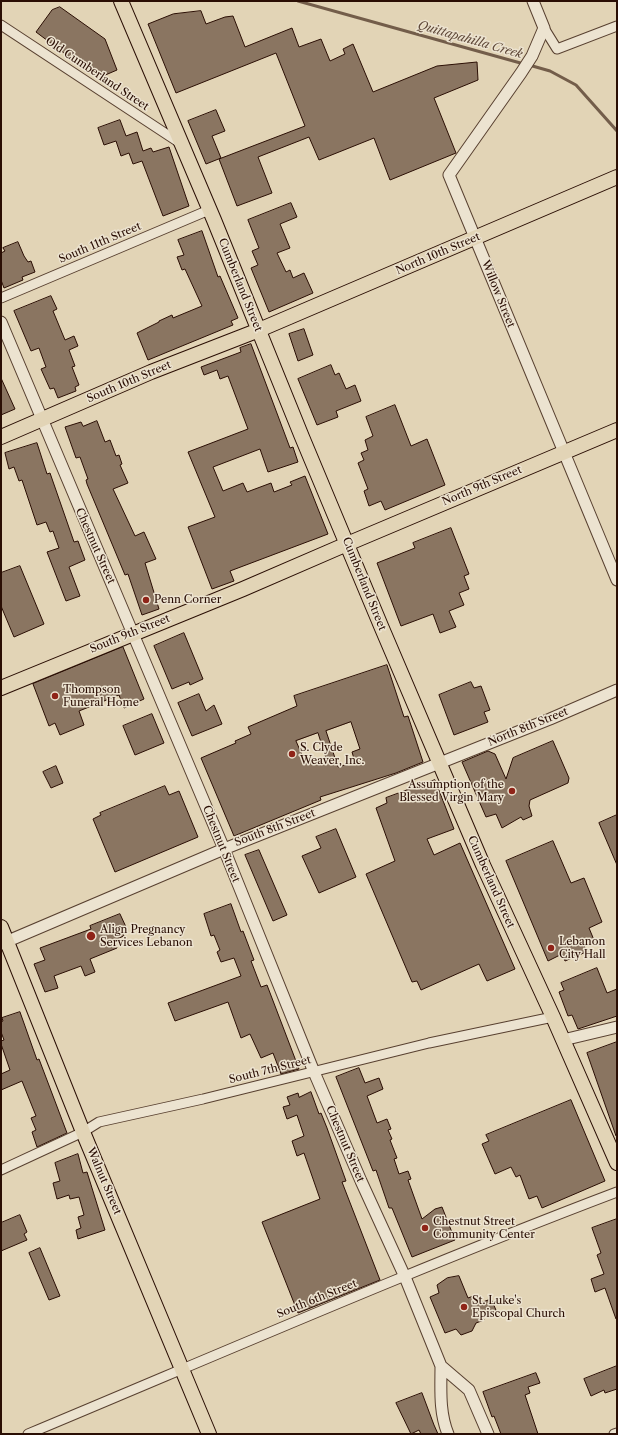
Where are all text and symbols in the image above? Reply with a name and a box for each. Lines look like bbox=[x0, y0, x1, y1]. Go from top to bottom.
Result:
water label: Quittapahilla Creek bbox=[416, 18, 524, 62]
street label: Old Cumberland Street bbox=[43, 35, 151, 113]
street label: South 11th Street bbox=[57, 220, 143, 266]
street label: North 10th Street bbox=[394, 230, 482, 278]
street label: Cumberland Street bbox=[215, 236, 265, 334]
street label: Willow Street bbox=[478, 258, 518, 330]
street label: South 10th Street bbox=[85, 358, 173, 406]
street label: North 9th Street bbox=[440, 463, 524, 509]
street label: Chestnut Street bbox=[72, 506, 118, 586]
street label: Cumberland Street bbox=[339, 535, 389, 633]
place label: Penn Corner bbox=[154, 593, 221, 607]
marker: Penn Corner bbox=[141, 595, 151, 605]
street label: South 9th Street bbox=[88, 612, 172, 656]
place label: Thompson Funeral Home bbox=[63, 683, 139, 709]
marker: Thompson Funeral Home bbox=[50, 691, 60, 701]
street label: North 8th Street bbox=[486, 705, 570, 749]
place label: S. Clyde Weaver, Inc. bbox=[300, 741, 364, 767]
marker: S. Clyde Weaver, Inc. bbox=[287, 749, 297, 759]
place label: Assumption of the Blessed Virgin Mary bbox=[399, 778, 504, 804]
marker: Assumption of the Blessed Virgin Mary bbox=[507, 786, 517, 796]
street label: Chestnut Street bbox=[200, 804, 242, 884]
street label: South 8th Street bbox=[233, 807, 317, 849]
street label: Cumberland Street bbox=[465, 834, 517, 930]
place label: Align Pregnancy Services Lebanon bbox=[100, 923, 193, 949]
marker: Align Pregnancy Services Lebanon bbox=[85, 930, 97, 942]
place label: Lebanon City Hall bbox=[559, 935, 605, 961]
marker: Lebanon City Hall bbox=[546, 943, 556, 953]
street label: South 7th Street bbox=[228, 1053, 312, 1087]
street label: Chestnut Street bbox=[323, 1104, 367, 1184]
street label: Walnut Street bbox=[84, 1145, 124, 1217]
place label: Chestnut Street Community Center bbox=[433, 1215, 535, 1241]
marker: Chestnut Street Community Center bbox=[420, 1223, 430, 1233]
street label: South 6th Street bbox=[275, 1277, 359, 1321]
place label: St. Luke's Episcopal Church bbox=[472, 1294, 565, 1320]
marker: St. Luke's Episcopal Church bbox=[459, 1302, 469, 1312]

